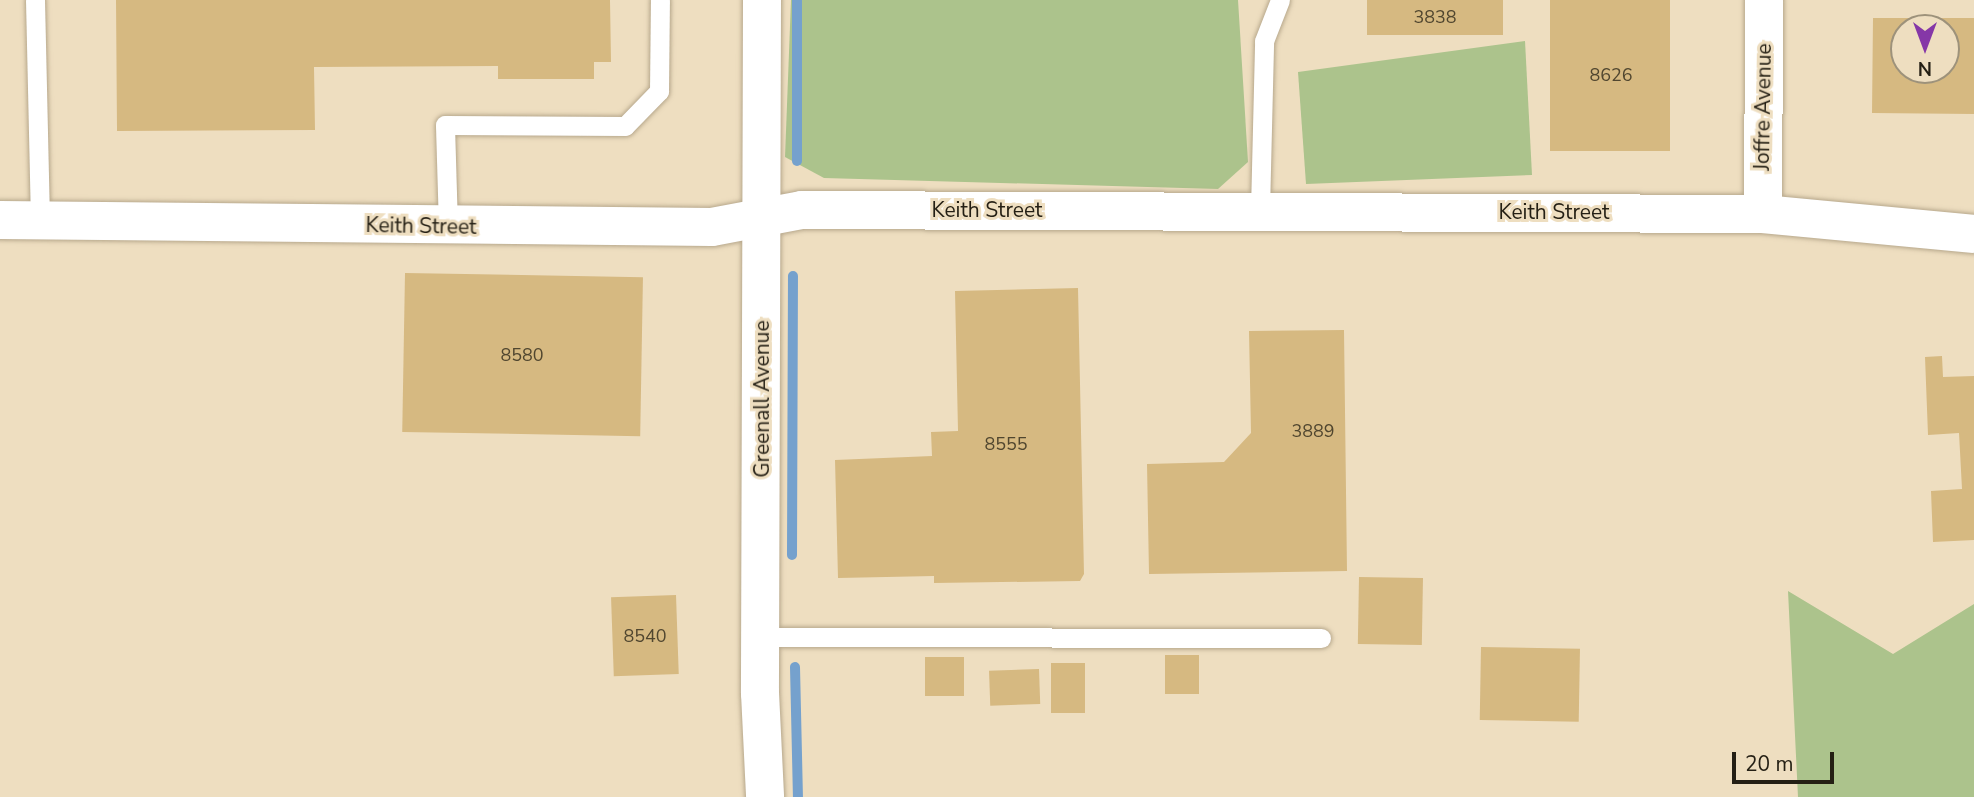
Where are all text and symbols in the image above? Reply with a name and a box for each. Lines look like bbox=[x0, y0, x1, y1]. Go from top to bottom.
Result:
house number: 3838 bbox=[1413, 6, 1457, 28]
north arrow bbox=[1890, 14, 1960, 84]
street label: Joffre Avenue bbox=[1749, 43, 1777, 171]
text: N bbox=[1918, 55, 1932, 81]
house number: 8626 bbox=[1589, 64, 1633, 86]
street label: Keith Street bbox=[932, 197, 1042, 223]
street label: Keith Street bbox=[1499, 199, 1609, 225]
street label: Keith Street bbox=[365, 212, 477, 240]
street label: Greenall Avenue bbox=[749, 320, 775, 478]
house number: 8580 bbox=[500, 344, 544, 366]
house number: 3889 bbox=[1291, 420, 1335, 442]
house number: 8555 bbox=[984, 433, 1028, 455]
house number: 8540 bbox=[623, 625, 667, 647]
scale bar bbox=[1736, 738, 1838, 782]
text: 20 m bbox=[1745, 750, 1794, 778]

